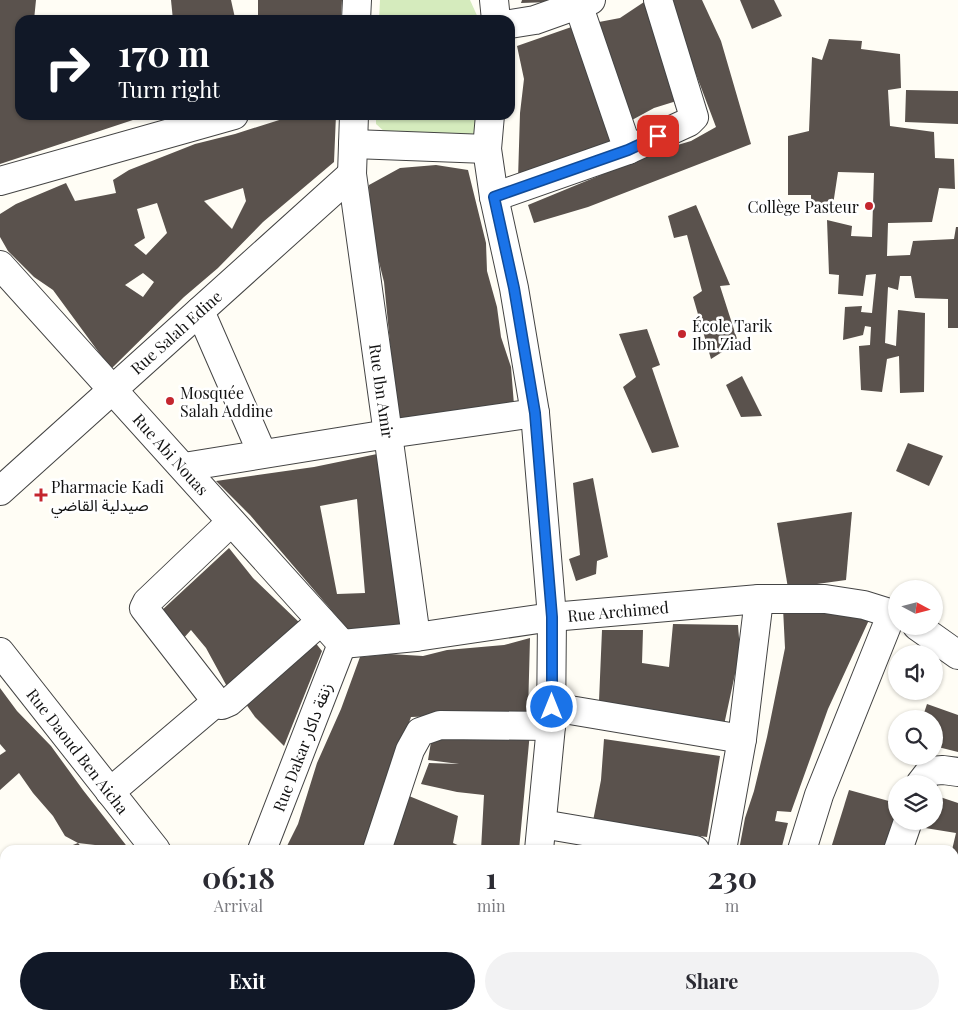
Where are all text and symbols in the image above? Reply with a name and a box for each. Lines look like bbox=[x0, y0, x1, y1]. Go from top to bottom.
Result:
text: 170 m bbox=[118, 29, 210, 76]
icon: right bbox=[35, 35, 100, 100]
text: Turn right bbox=[118, 74, 220, 104]
pin bbox=[637, 115, 679, 157]
icon: arrive bbox=[644, 122, 672, 150]
place label: Collège Pasteur bbox=[747, 196, 859, 217]
marker: Collège Pasteur bbox=[863, 200, 875, 212]
street label: Rue Salah Edine bbox=[126, 285, 226, 379]
place label: École Tarik Ibn Ziad bbox=[692, 315, 773, 354]
marker: École Tarik Ibn Ziad bbox=[676, 328, 688, 340]
street label: Rue Ibn Amir bbox=[365, 342, 399, 440]
place label: Mosquée Salah Addine bbox=[180, 382, 273, 421]
marker: Mosquée Salah Addine bbox=[164, 395, 176, 407]
street label: Rue Abi Nouas bbox=[129, 409, 213, 499]
place label: Pharmacie Kadi صيدلية القاضي bbox=[51, 476, 164, 517]
marker: Pharmacie Kadi صيدلية القاضي bbox=[35, 489, 47, 501]
north arrow bbox=[888, 580, 942, 635]
map controls bbox=[888, 580, 943, 830]
street label: Rue Archimed bbox=[566, 596, 670, 626]
button: sound bbox=[888, 645, 943, 700]
street label: Rue Dakar زنقة داكار bbox=[268, 680, 336, 814]
position arrow bbox=[525, 680, 577, 732]
street label: Rue Daoud Ben Aicha bbox=[22, 684, 134, 818]
button: search bbox=[888, 710, 943, 765]
button: layers bbox=[888, 775, 943, 830]
text: 06:18 bbox=[202, 857, 275, 897]
text: 1 bbox=[485, 857, 497, 897]
text: 230 bbox=[707, 857, 757, 897]
text: Arrival bbox=[214, 895, 263, 916]
text: min bbox=[477, 895, 505, 916]
text: m bbox=[725, 895, 739, 916]
button: Exit bbox=[20, 952, 475, 1010]
button: Share bbox=[485, 952, 939, 1010]

